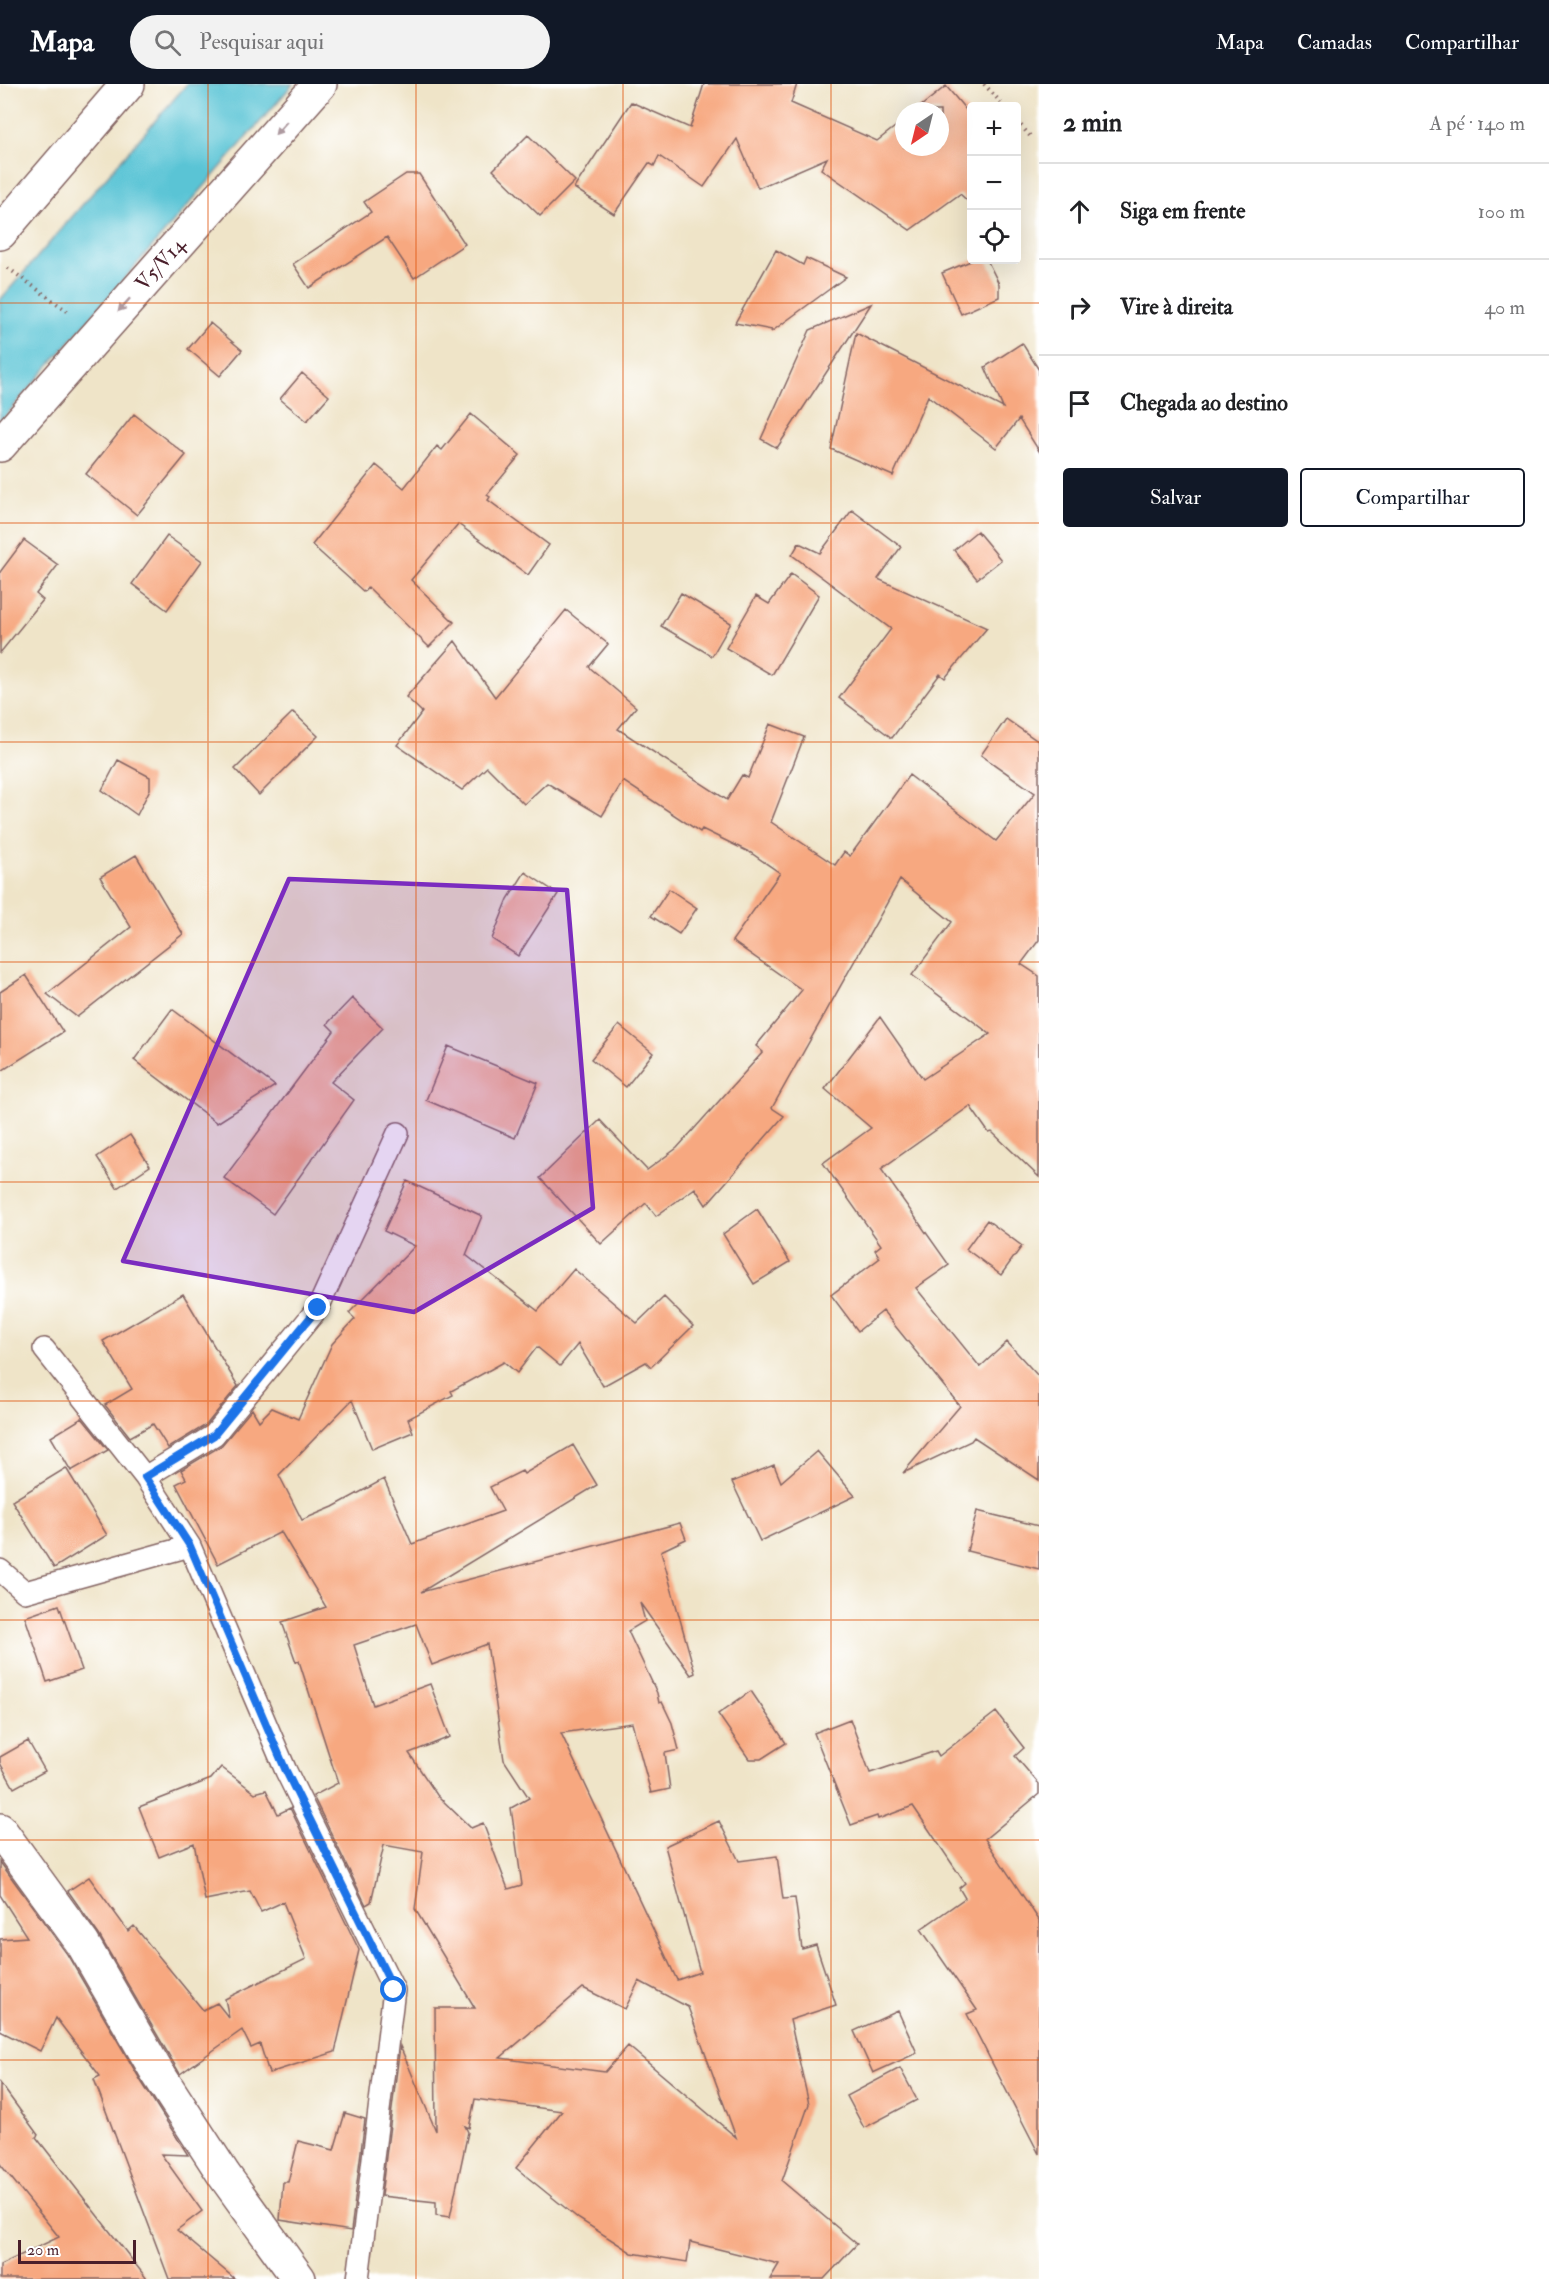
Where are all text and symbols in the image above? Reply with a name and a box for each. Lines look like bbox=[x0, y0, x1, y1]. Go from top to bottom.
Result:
search box bbox=[130, 15, 550, 69]
text: Mapa bbox=[30, 25, 94, 60]
icon: search bbox=[151, 26, 184, 59]
text: Pesquisar aqui bbox=[199, 28, 324, 56]
text: Mapa bbox=[1216, 29, 1264, 56]
text: Camadas bbox=[1297, 29, 1372, 56]
text: Compartilhar bbox=[1405, 29, 1519, 56]
north arrow bbox=[895, 102, 949, 156]
map controls bbox=[967, 102, 1021, 264]
button: + bbox=[967, 102, 1021, 156]
text: 2 min bbox=[1063, 107, 1122, 139]
text: A pé · 140 m bbox=[1429, 111, 1525, 136]
one-way arrow bbox=[275, 120, 288, 135]
button: − bbox=[967, 156, 1021, 210]
icon: ahead bbox=[1063, 195, 1096, 228]
text: Siga em frente bbox=[1120, 197, 1245, 225]
text: 100 m bbox=[1478, 199, 1525, 224]
button: locate bbox=[967, 210, 1021, 264]
street label: V5/V14 bbox=[129, 231, 193, 297]
icon: right bbox=[1063, 291, 1096, 324]
text: Vire à direita bbox=[1120, 293, 1233, 321]
text: 40 m bbox=[1484, 295, 1525, 320]
one-way arrow bbox=[118, 297, 131, 312]
icon: arrive bbox=[1063, 387, 1096, 420]
text: Chegada ao destino bbox=[1120, 389, 1288, 417]
button: Salvar bbox=[1063, 468, 1288, 527]
button: Compartilhar bbox=[1300, 468, 1525, 527]
route end bbox=[304, 1294, 330, 1320]
route start bbox=[380, 1976, 406, 2002]
scale bar bbox=[18, 2237, 136, 2264]
text: 20 m bbox=[27, 2240, 59, 2260]

